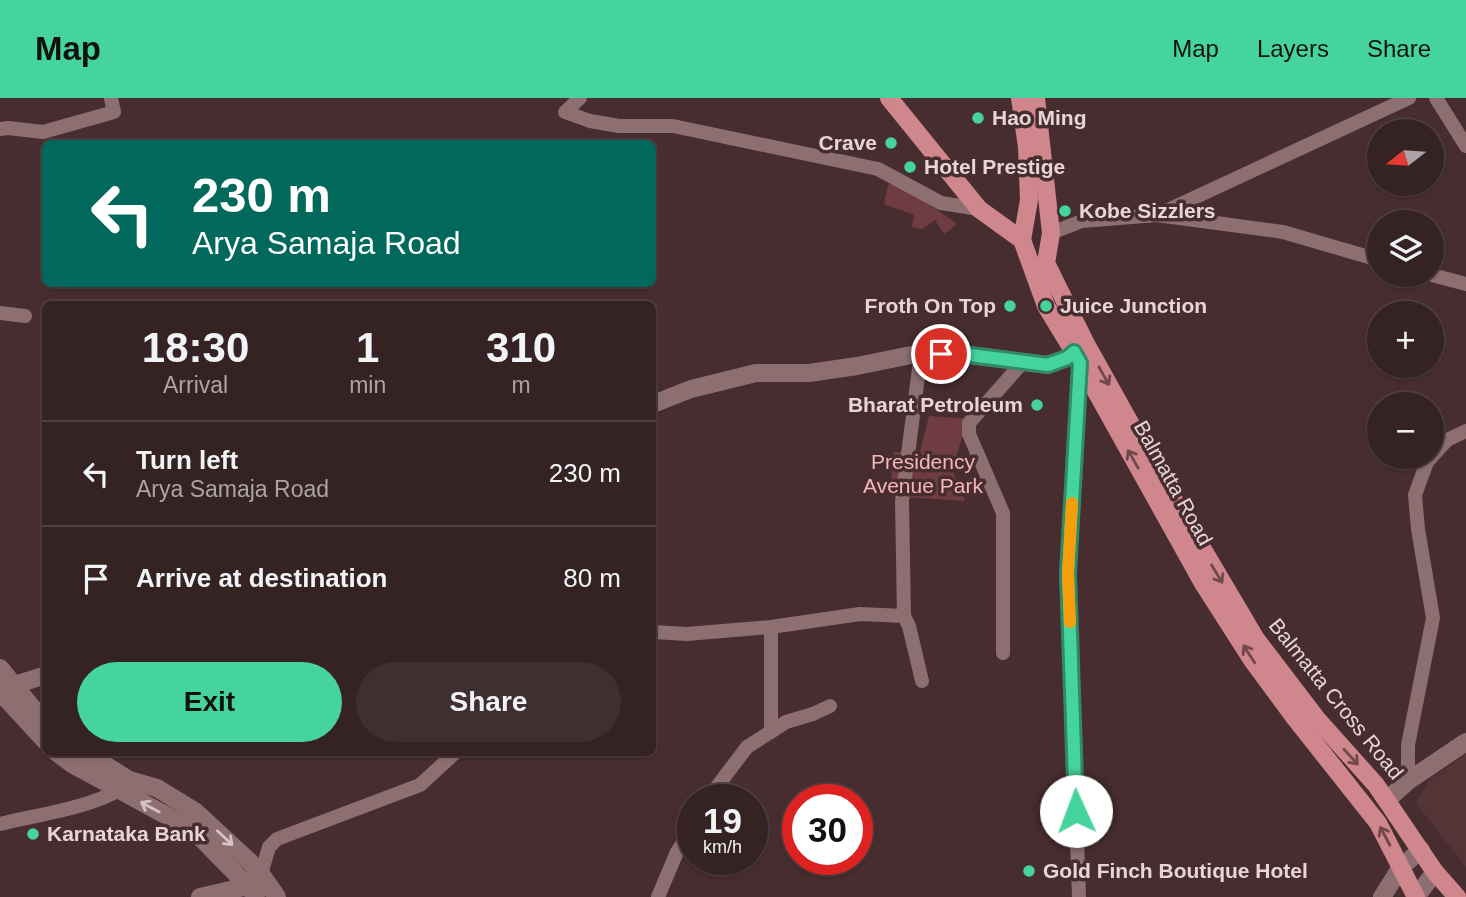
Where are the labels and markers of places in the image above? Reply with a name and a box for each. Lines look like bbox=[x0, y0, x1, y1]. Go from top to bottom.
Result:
place label: Hao Ming bbox=[992, 106, 1087, 129]
marker: Hao Ming bbox=[970, 110, 986, 126]
place label: Crave bbox=[819, 131, 877, 154]
marker: Crave bbox=[883, 135, 899, 151]
place label: Hotel Prestige bbox=[924, 155, 1065, 178]
marker: Hotel Prestige bbox=[902, 159, 918, 175]
place label: Kobe Sizzlers bbox=[1079, 199, 1216, 222]
marker: Kobe Sizzlers bbox=[1057, 203, 1073, 219]
place label: Froth On Top bbox=[865, 294, 996, 317]
place label: Juice Junction bbox=[1060, 294, 1207, 317]
marker: Froth On Top bbox=[1002, 298, 1018, 314]
marker: Juice Junction bbox=[1038, 298, 1054, 314]
pin bbox=[911, 324, 971, 384]
place label: Bharat Petroleum bbox=[848, 393, 1023, 416]
marker: Bharat Petroleum bbox=[1029, 397, 1045, 413]
place label: Karnataka Bank bbox=[47, 822, 206, 845]
marker: Karnataka Bank bbox=[25, 826, 41, 842]
place label: Gold Finch Boutique Hotel bbox=[1043, 859, 1308, 882]
marker: Gold Finch Boutique Hotel bbox=[1021, 863, 1037, 879]

